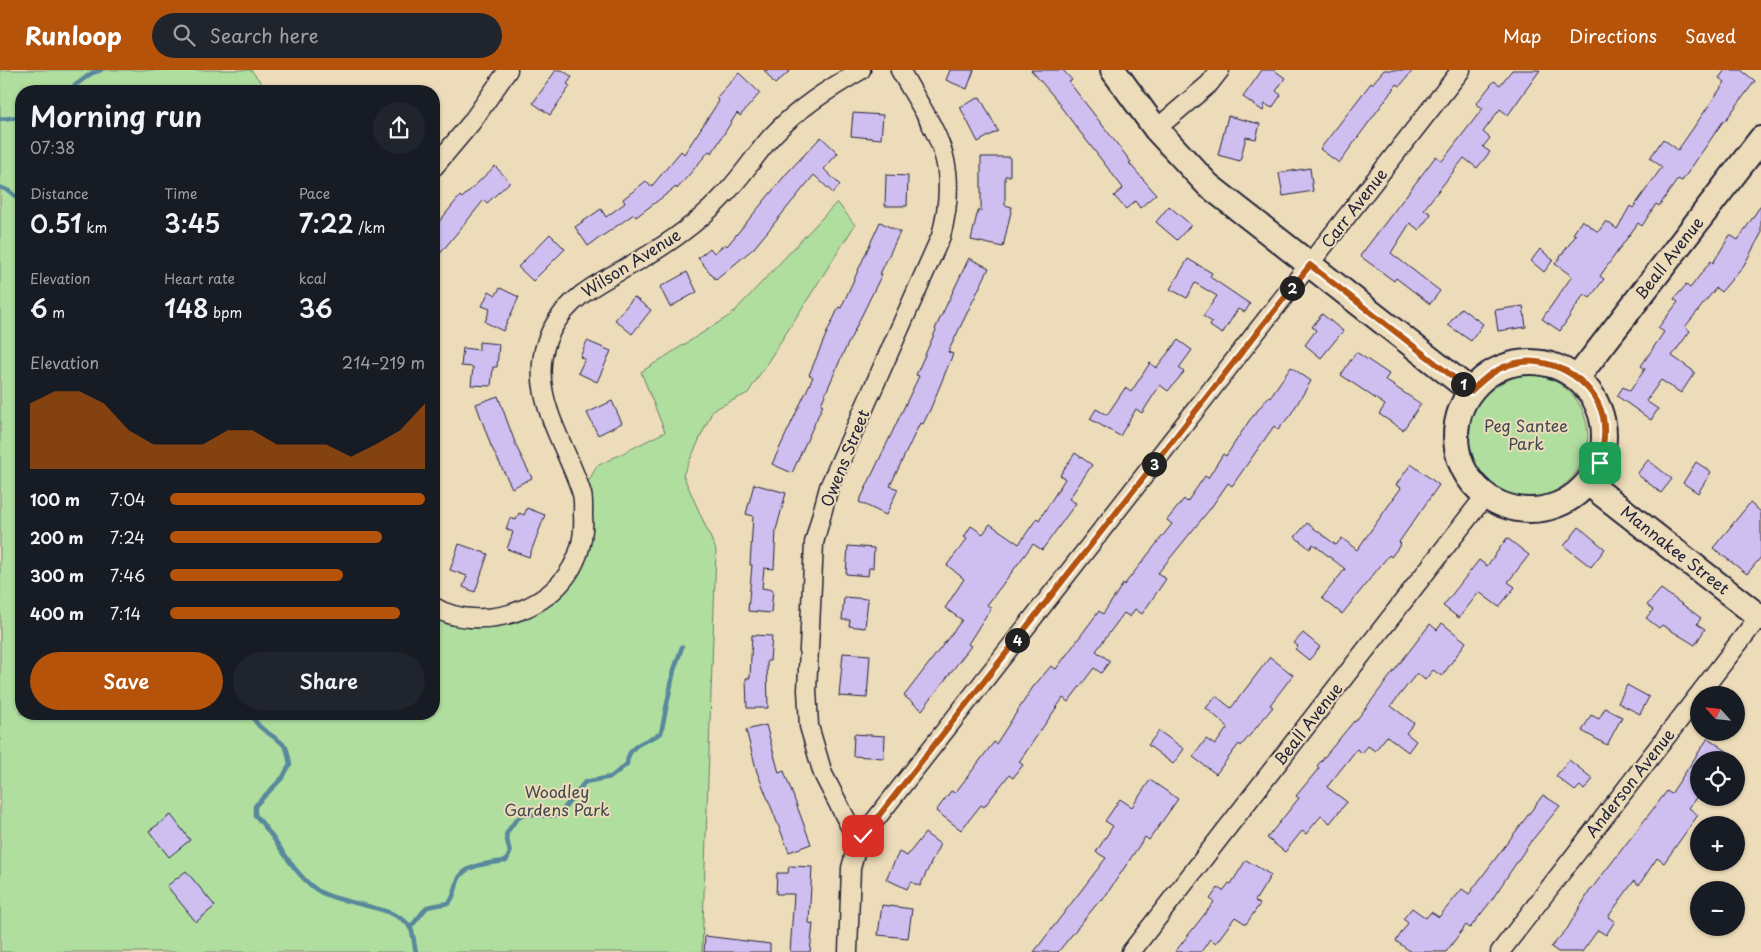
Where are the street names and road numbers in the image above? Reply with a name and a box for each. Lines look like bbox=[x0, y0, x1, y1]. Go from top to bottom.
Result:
street label: Carr Avenue bbox=[1314, 162, 1392, 252]
street label: Beall Avenue bbox=[1628, 211, 1708, 304]
street label: Wilson Avenue bbox=[576, 222, 685, 302]
street label: Owens Street bbox=[814, 405, 875, 510]
street label: Mannakee Street bbox=[1616, 499, 1736, 600]
street label: Beall Avenue bbox=[1267, 677, 1347, 770]
street label: Anderson Avenue bbox=[1579, 723, 1679, 842]

